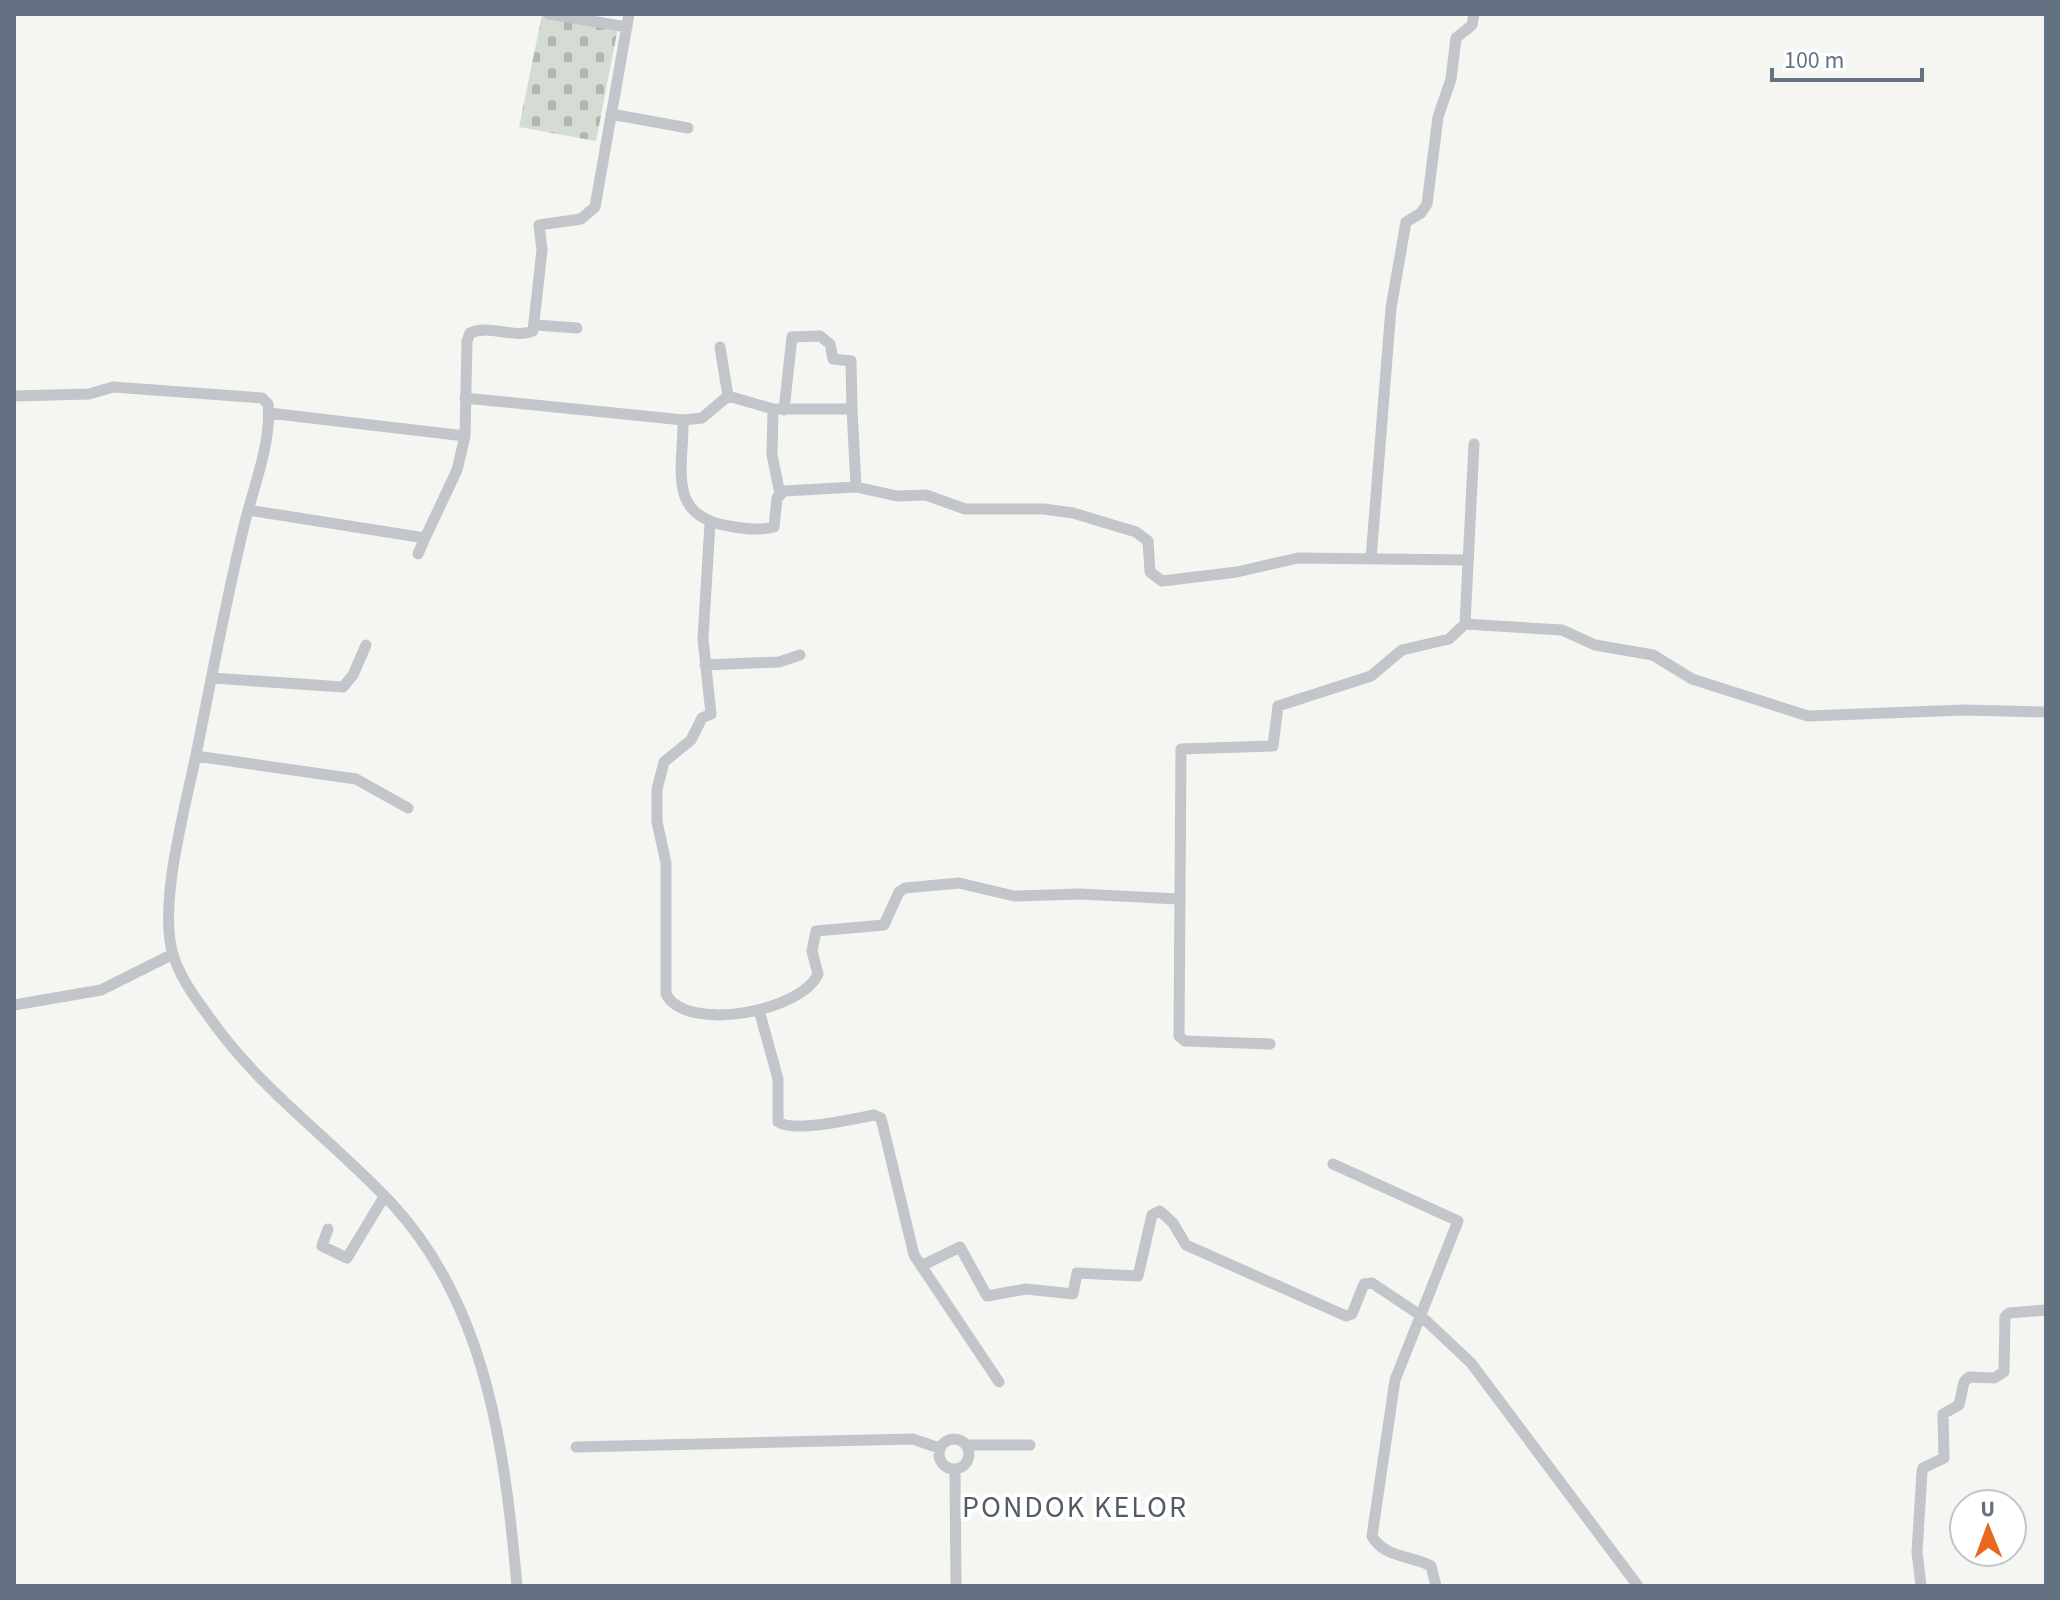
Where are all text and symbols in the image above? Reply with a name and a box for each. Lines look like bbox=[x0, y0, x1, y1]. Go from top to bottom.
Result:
scale bar bbox=[1772, 32, 1922, 82]
text: 100 m bbox=[1784, 43, 1844, 78]
district label: PONDOK KELOR bbox=[962, 1486, 1188, 1529]
north arrow bbox=[1948, 1488, 2028, 1568]
text: U bbox=[1980, 1493, 1995, 1525]

